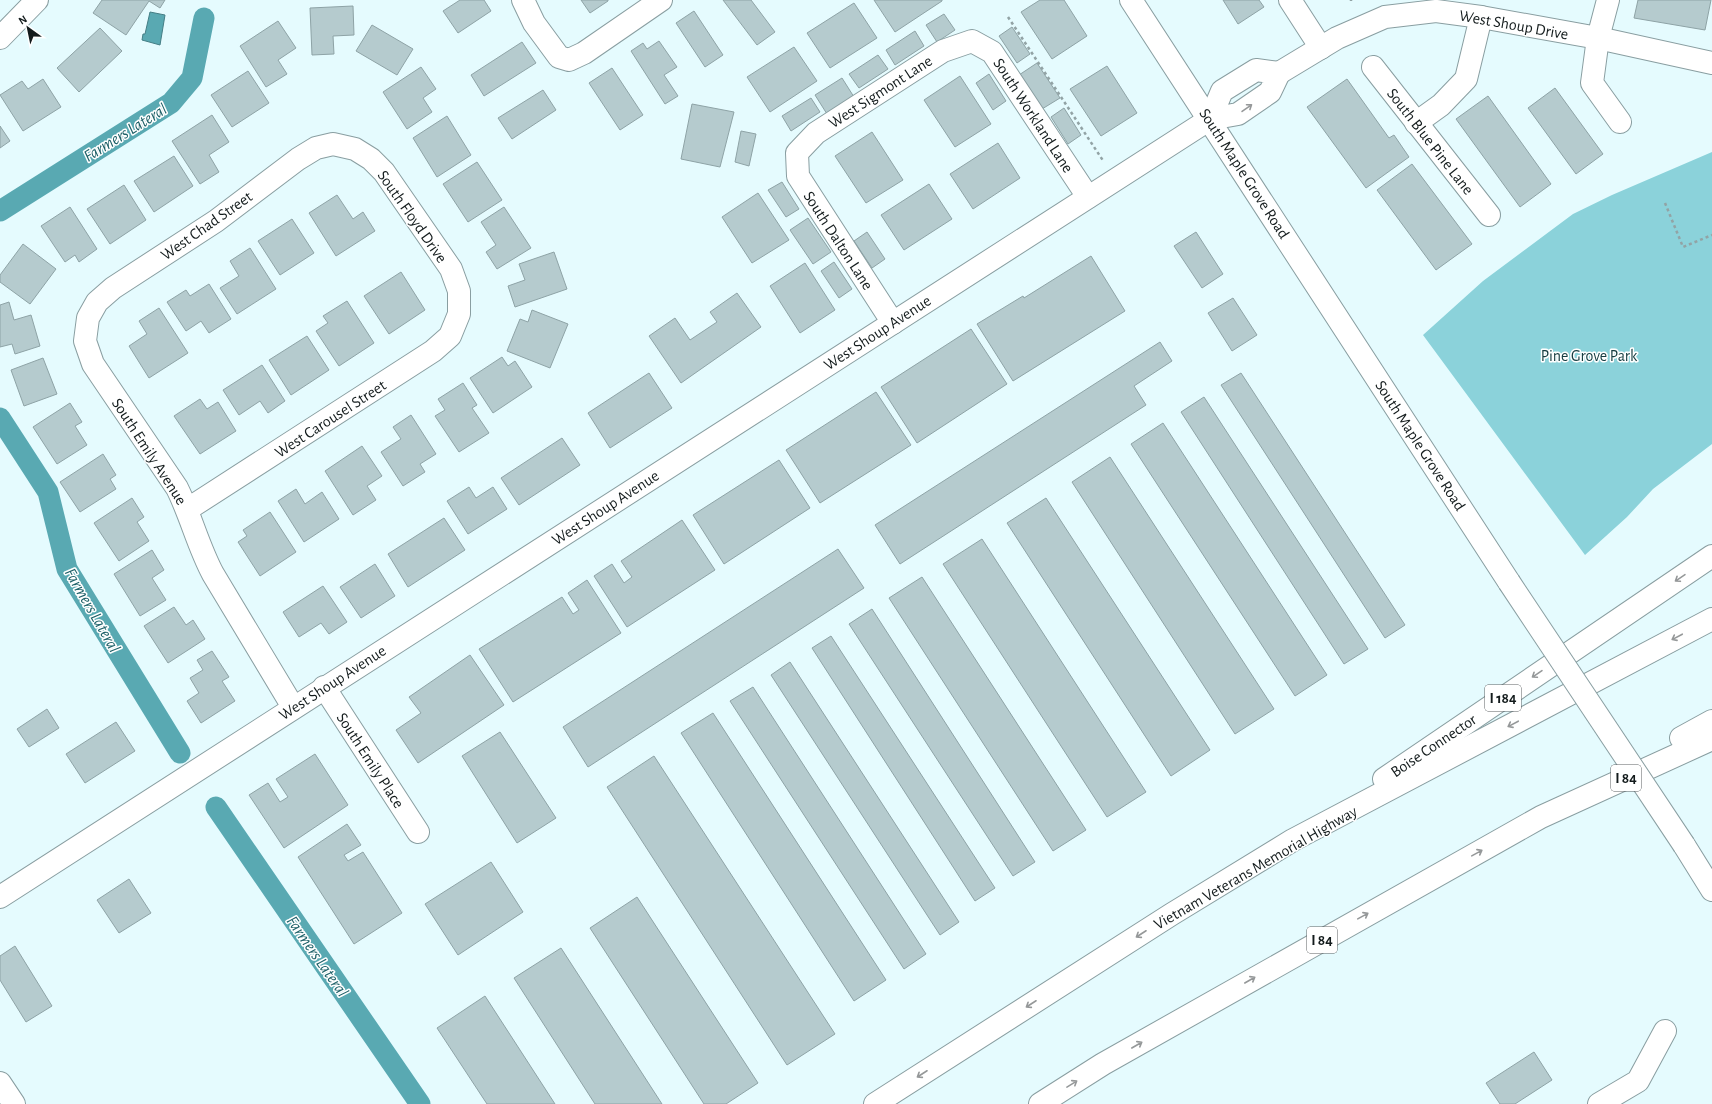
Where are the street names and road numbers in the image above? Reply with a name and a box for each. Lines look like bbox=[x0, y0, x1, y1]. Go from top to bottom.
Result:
street label: West Shoup Drive bbox=[1458, 8, 1570, 42]
street label: West Sigmont Lane bbox=[826, 52, 935, 131]
street label: South Workland Lane bbox=[990, 55, 1076, 176]
street label: South Blue Pine Lane bbox=[1384, 85, 1477, 198]
street label: South Maple Grove Road bbox=[1196, 106, 1292, 242]
street label: South Floyd Drive bbox=[374, 167, 450, 266]
street label: South Dalton Lane bbox=[800, 188, 876, 293]
street label: West Chad Street bbox=[158, 189, 255, 263]
street label: West Shoup Avenue bbox=[821, 292, 934, 373]
street label: West Carousel Street bbox=[272, 377, 389, 461]
street label: South Maple Grove Road bbox=[1372, 378, 1468, 514]
street label: South Emily Avenue bbox=[108, 395, 190, 508]
street label: West Shoup Avenue bbox=[549, 467, 662, 548]
street label: West Shoup Avenue bbox=[276, 642, 389, 723]
road number: I 184 bbox=[1485, 685, 1521, 711]
street label: South Emily Place bbox=[333, 710, 407, 812]
street label: Boise Connector bbox=[1388, 711, 1480, 780]
road number: I 84 bbox=[1611, 765, 1641, 791]
street label: Vietnam Veterans Memorial Highway bbox=[1151, 803, 1360, 934]
road number: I 84 bbox=[1307, 927, 1337, 953]

